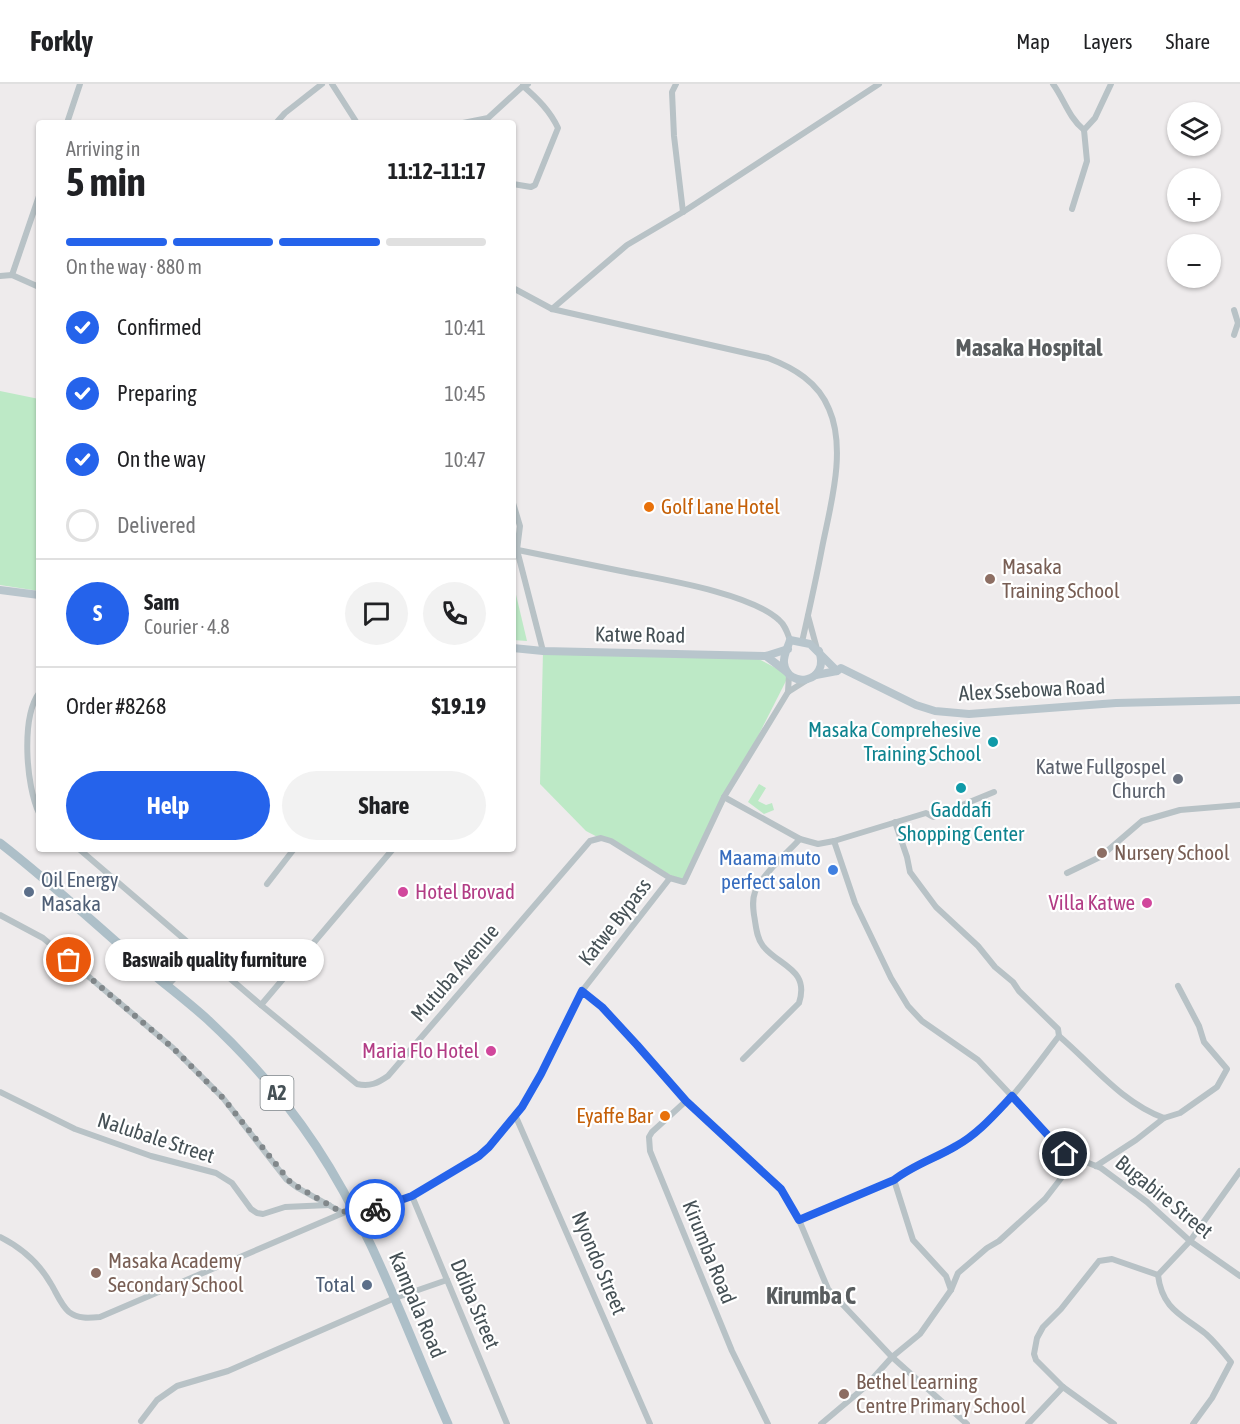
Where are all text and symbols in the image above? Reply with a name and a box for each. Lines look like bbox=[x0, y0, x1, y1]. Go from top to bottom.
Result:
text: Forkly bbox=[30, 25, 93, 57]
text: Map bbox=[1016, 29, 1050, 53]
text: Layers bbox=[1083, 29, 1133, 53]
text: Share bbox=[1166, 29, 1210, 53]
map controls bbox=[1167, 102, 1221, 288]
button: layers bbox=[1167, 102, 1221, 156]
text: Arriving in bbox=[66, 137, 140, 160]
text: 11:12–11:17 bbox=[388, 158, 486, 184]
text: 5 min bbox=[66, 160, 146, 204]
button: + bbox=[1167, 168, 1221, 222]
button: − bbox=[1167, 234, 1221, 288]
text: On the way · 880 m bbox=[66, 255, 202, 278]
icon: check bbox=[66, 311, 99, 344]
text: Confirmed bbox=[117, 314, 202, 340]
text: 10:41 bbox=[444, 316, 486, 339]
district label: Masaka Hospital bbox=[956, 334, 1103, 361]
icon: check bbox=[66, 377, 99, 410]
text: Preparing bbox=[117, 380, 197, 406]
text: 10:45 bbox=[444, 382, 486, 405]
icon: check bbox=[66, 443, 99, 476]
text: On the way bbox=[117, 446, 206, 472]
text: 10:47 bbox=[444, 448, 486, 471]
place label: Golf Lane Hotel bbox=[661, 494, 780, 518]
marker: Golf Lane Hotel bbox=[642, 500, 656, 514]
text: Delivered bbox=[117, 512, 196, 538]
place label: Masaka Training School bbox=[1002, 554, 1120, 602]
marker: Masaka Training School bbox=[983, 572, 997, 586]
button: chat bbox=[345, 582, 408, 645]
button: phone bbox=[423, 582, 486, 645]
text: Sam bbox=[144, 589, 179, 615]
text: S bbox=[93, 600, 102, 626]
text: Courier · 4.8 bbox=[144, 615, 230, 638]
street label: Katwe Road bbox=[595, 621, 685, 647]
street label: Alex Ssebowa Road bbox=[958, 673, 1106, 705]
text: Order #8268 bbox=[66, 693, 166, 719]
text: $19.19 bbox=[431, 693, 486, 719]
place label: Masaka Comprehesive Training School bbox=[808, 717, 981, 765]
marker: Masaka Comprehesive Training School bbox=[986, 735, 1000, 749]
place label: Katwe Fullgospel Church bbox=[1035, 754, 1166, 802]
button: Help bbox=[66, 771, 270, 840]
button: Share bbox=[282, 771, 486, 840]
marker: Katwe Fullgospel Church bbox=[1171, 772, 1185, 786]
marker: Gaddafi Shopping Center bbox=[954, 781, 968, 795]
place label: Gaddafi Shopping Center bbox=[898, 797, 1025, 845]
place label: Nursery School bbox=[1114, 840, 1230, 864]
place label: Maama muto perfect salon bbox=[719, 845, 821, 893]
marker: Nursery School bbox=[1095, 846, 1109, 860]
marker: Maama muto perfect salon bbox=[826, 863, 840, 877]
place label: Oil Energy Masaka bbox=[41, 867, 119, 915]
street label: Katwe Bypass bbox=[573, 873, 656, 970]
place label: Hotel Brovad bbox=[415, 879, 515, 903]
marker: Oil Energy Masaka bbox=[22, 885, 36, 899]
marker: Hotel Brovad bbox=[396, 885, 410, 899]
place label: Villa Katwe bbox=[1049, 890, 1135, 914]
marker: Villa Katwe bbox=[1140, 896, 1154, 910]
street label: Mutuba Avenue bbox=[405, 919, 503, 1026]
pin bbox=[43, 934, 94, 985]
callout: Baswaib quality furniture bbox=[105, 939, 324, 981]
icon: bag bbox=[52, 943, 85, 976]
text: Baswaib quality furniture bbox=[122, 948, 307, 971]
place label: Maria Flo Hotel bbox=[362, 1038, 479, 1062]
marker: Maria Flo Hotel bbox=[484, 1044, 498, 1058]
road number: A2 bbox=[260, 1076, 294, 1110]
place label: Eyaffe Bar bbox=[576, 1103, 654, 1127]
street label: Nalubale Street bbox=[95, 1107, 218, 1167]
marker: Eyaffe Bar bbox=[658, 1109, 672, 1123]
pin bbox=[1039, 1128, 1090, 1179]
icon: home bbox=[1048, 1137, 1081, 1170]
street label: Bugabire Street bbox=[1111, 1150, 1218, 1243]
courier bbox=[345, 1179, 405, 1239]
icon: bike bbox=[359, 1193, 392, 1226]
street label: Kirumba Road bbox=[678, 1196, 742, 1307]
street label: Nyondo Street bbox=[567, 1207, 632, 1318]
place label: Masaka Academy Secondary School bbox=[108, 1248, 244, 1296]
street label: Kampala Road bbox=[385, 1248, 451, 1361]
street label: Ddiba Street bbox=[446, 1255, 506, 1352]
marker: Masaka Academy Secondary School bbox=[89, 1266, 103, 1280]
place label: Total bbox=[316, 1272, 355, 1296]
marker: Total bbox=[360, 1278, 374, 1292]
district label: Kirumba C bbox=[766, 1282, 856, 1309]
place label: Bethel Learning Centre Primary School bbox=[856, 1369, 1026, 1417]
marker: Bethel Learning Centre Primary School bbox=[837, 1387, 851, 1401]

